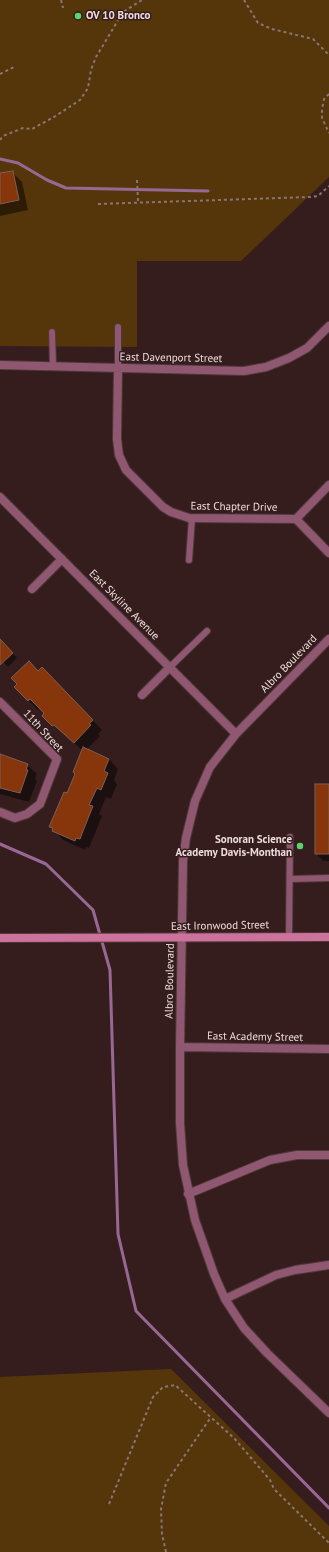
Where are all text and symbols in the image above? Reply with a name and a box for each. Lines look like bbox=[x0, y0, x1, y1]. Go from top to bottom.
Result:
place label: OV 10 Bronco bbox=[86, 9, 150, 23]
marker: OV 10 Bronco bbox=[73, 11, 83, 21]
street label: East Davenport Street bbox=[120, 351, 222, 365]
street label: East Chapter Drive bbox=[190, 500, 278, 514]
street label: East Skyline Avenue bbox=[86, 567, 162, 643]
street label: Albro Boulevard bbox=[258, 632, 320, 696]
street label: 11th Street bbox=[20, 707, 66, 755]
place label: Sonoran Science Academy Davis-Monthan bbox=[176, 833, 292, 859]
marker: Sonoran Science Academy Davis-Monthan bbox=[295, 841, 305, 851]
street label: East Ironwood Street bbox=[171, 919, 269, 933]
street label: Albro Boulevard bbox=[163, 943, 177, 1019]
street label: East Academy Street bbox=[207, 1030, 303, 1044]

